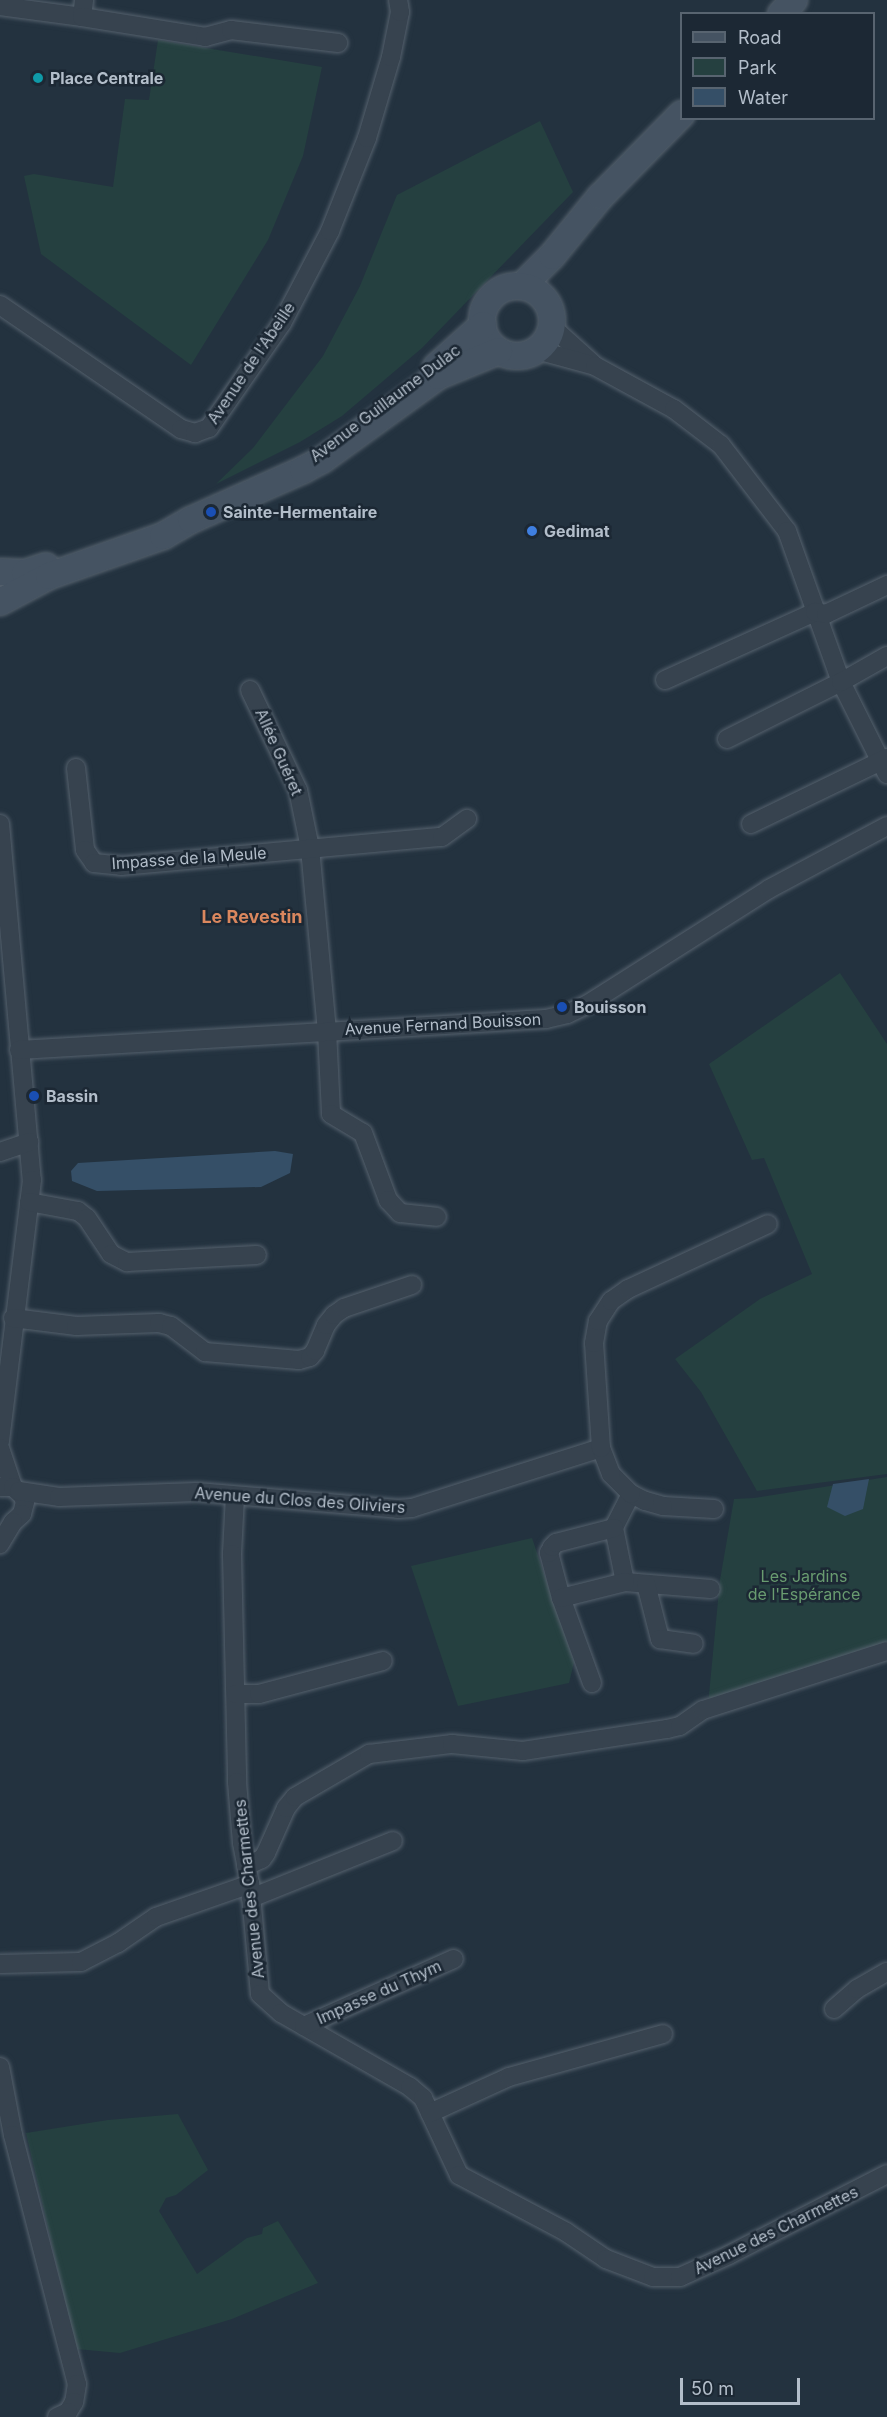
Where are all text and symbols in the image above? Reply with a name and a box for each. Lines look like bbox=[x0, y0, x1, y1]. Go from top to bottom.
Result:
legend bbox=[680, 12, 875, 120]
text: Road bbox=[738, 27, 781, 48]
text: Park bbox=[738, 57, 777, 78]
place label: Place Centrale bbox=[50, 68, 163, 88]
marker: Place Centrale bbox=[31, 71, 45, 85]
text: Water bbox=[738, 87, 788, 108]
street label: Avenue de l'Abeille bbox=[203, 298, 299, 428]
street label: Avenue Guillaume Dulac bbox=[306, 340, 464, 466]
place label: Sainte-Hermentaire bbox=[223, 502, 377, 522]
marker: Sainte-Hermentaire bbox=[204, 505, 218, 519]
place label: Gedimat bbox=[544, 521, 610, 541]
marker: Gedimat bbox=[525, 524, 539, 538]
street label: Allée Guéret bbox=[251, 706, 307, 798]
street label: Impasse de la Meule bbox=[111, 843, 267, 873]
district label: Le Revestin bbox=[201, 906, 303, 928]
place label: Bouisson bbox=[574, 997, 646, 1017]
marker: Bouisson bbox=[555, 1000, 569, 1014]
street label: Avenue Fernand Bouisson bbox=[344, 1009, 542, 1039]
place label: Bassin bbox=[46, 1086, 98, 1106]
marker: Bassin bbox=[27, 1089, 41, 1103]
street label: Avenue du Clos des Oliviers bbox=[194, 1483, 406, 1517]
park label: Les Jardins de l'Espérance bbox=[748, 1566, 860, 1604]
street label: Avenue des Charmettes bbox=[230, 1798, 268, 1980]
street label: Impasse du Thym bbox=[314, 1956, 444, 2028]
street label: Avenue des Charmettes bbox=[691, 2182, 861, 2278]
scale bar bbox=[683, 2366, 803, 2404]
text: 50 m bbox=[691, 2378, 734, 2399]

